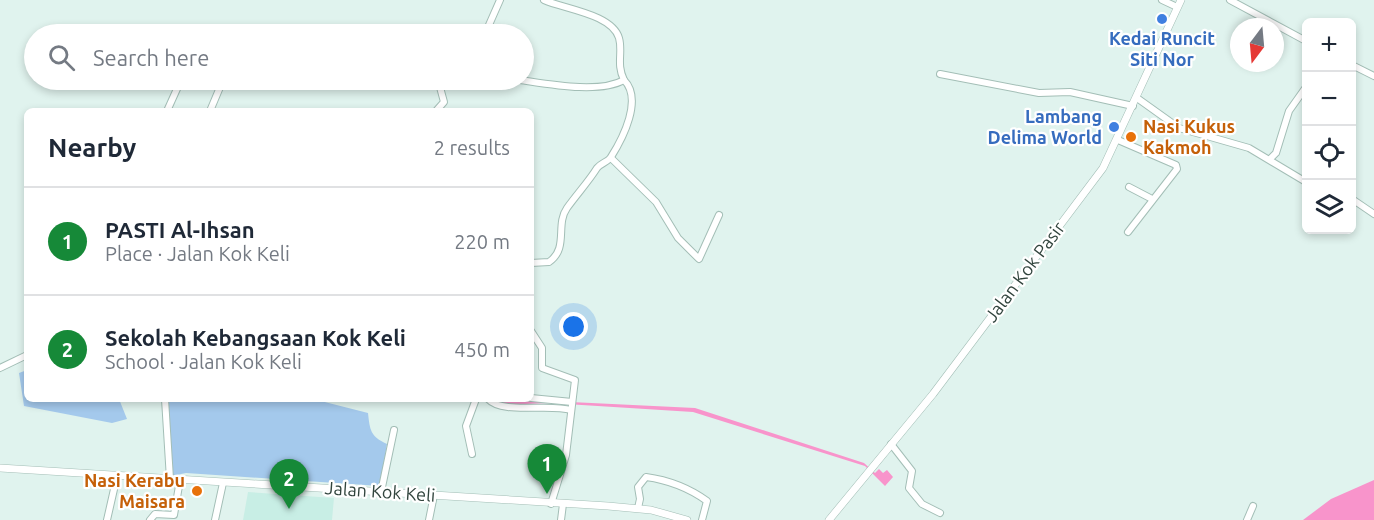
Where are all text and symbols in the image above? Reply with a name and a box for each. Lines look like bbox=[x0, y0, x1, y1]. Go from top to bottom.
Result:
marker: Kedai Runcit Siti Nor bbox=[1155, 12, 1169, 26]
north arrow bbox=[1230, 18, 1284, 72]
map controls bbox=[1302, 18, 1356, 234]
button: + bbox=[1302, 18, 1356, 72]
search box bbox=[24, 24, 534, 90]
place label: Kedai Runcit Siti Nor bbox=[1109, 28, 1215, 69]
icon: search bbox=[45, 41, 78, 74]
text: Search here bbox=[93, 45, 209, 70]
button: − bbox=[1302, 72, 1356, 126]
place label: Lambang Delima World bbox=[988, 106, 1102, 147]
place label: Nasi Kukus Kakmoh bbox=[1143, 116, 1235, 157]
marker: Lambang Delima World bbox=[1107, 120, 1121, 134]
button: locate bbox=[1302, 126, 1356, 180]
marker: Nasi Kukus Kakmoh bbox=[1124, 130, 1138, 144]
text: Nearby bbox=[48, 133, 136, 162]
text: 2 results bbox=[434, 136, 510, 159]
button: layers bbox=[1302, 180, 1356, 234]
text: PASTI Al-Ihsan bbox=[105, 217, 255, 242]
street label: Jalan Kok Pasir bbox=[980, 217, 1068, 325]
text: 1 bbox=[62, 230, 73, 253]
text: 220 m bbox=[454, 230, 510, 253]
text: Place · Jalan Kok Keli bbox=[105, 242, 290, 265]
your location bbox=[559, 312, 588, 341]
text: Sekolah Kebangsaan Kok Keli bbox=[105, 325, 406, 350]
text: 2 bbox=[62, 338, 73, 361]
text: 450 m bbox=[454, 338, 510, 361]
text: School · Jalan Kok Keli bbox=[105, 350, 302, 373]
pin: 1 bbox=[528, 444, 566, 494]
pin: 2 bbox=[270, 460, 308, 509]
place label: Nasi Kerabu Maisara bbox=[84, 470, 185, 511]
street label: Jalan Kok Keli bbox=[324, 477, 436, 505]
marker: Nasi Kerabu Maisara bbox=[190, 484, 204, 498]

